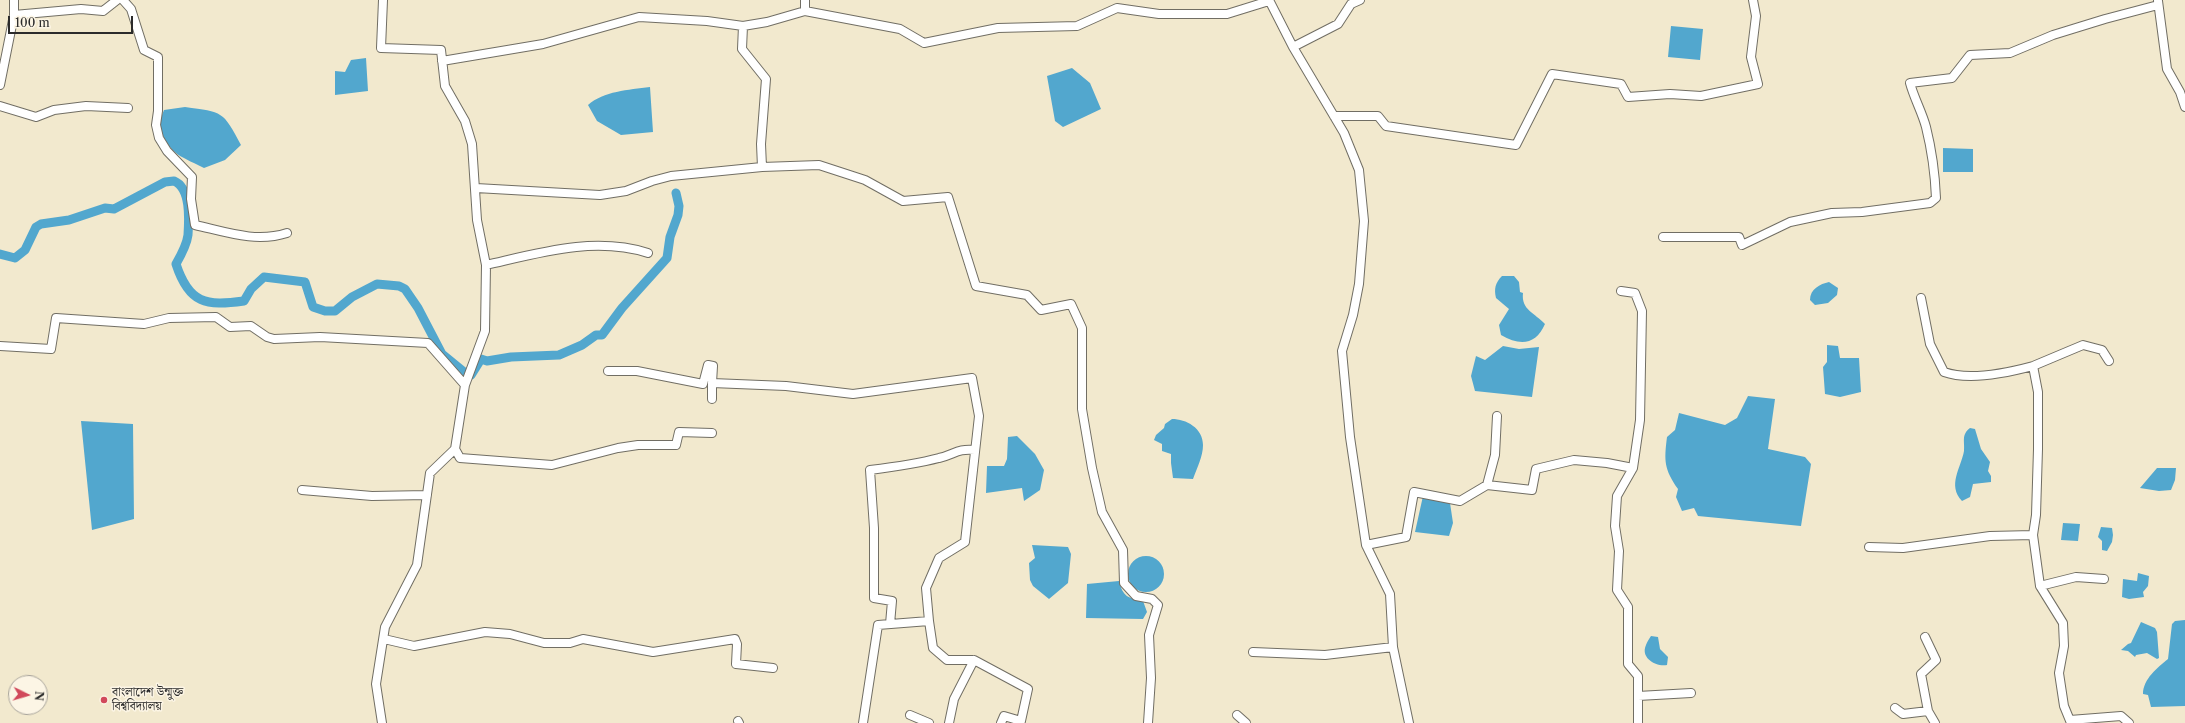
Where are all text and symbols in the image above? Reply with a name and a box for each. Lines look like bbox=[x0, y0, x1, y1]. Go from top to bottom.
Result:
scale bar bbox=[10, 8, 135, 34]
text: 100 m bbox=[15, 15, 50, 30]
north arrow bbox=[8, 675, 48, 715]
place label: বাংলাদেশ উন্মুক্ত বিশ্ববিদ্যালয় bbox=[112, 686, 183, 714]
text: N bbox=[32, 691, 46, 701]
marker: বাংলাদেশ উন্মুক্ত বিশ্ববিদ্যালয় bbox=[99, 695, 109, 705]

